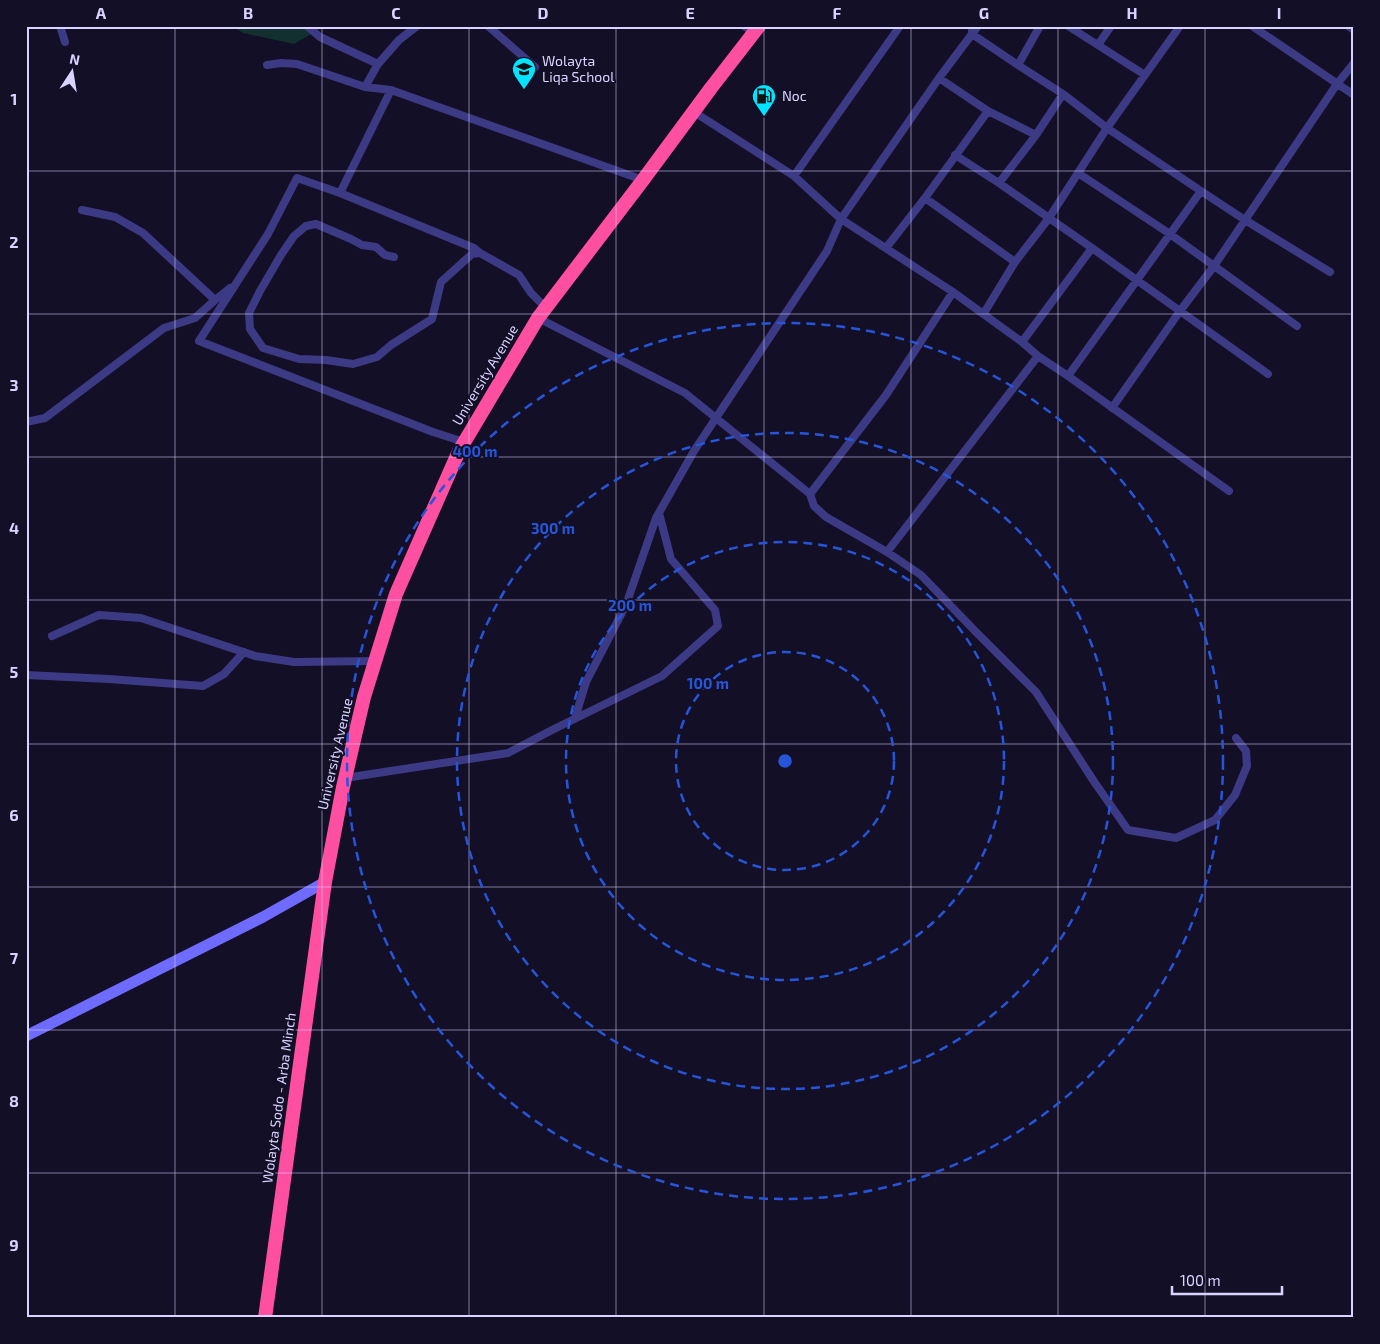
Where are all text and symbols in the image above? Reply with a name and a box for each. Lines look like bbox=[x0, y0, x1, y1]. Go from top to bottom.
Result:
text: A bbox=[96, 3, 107, 22]
text: B bbox=[243, 3, 253, 22]
text: C bbox=[391, 3, 401, 22]
text: D bbox=[538, 3, 549, 22]
text: E bbox=[685, 3, 695, 22]
text: F bbox=[833, 3, 842, 22]
text: G bbox=[979, 3, 989, 22]
text: H bbox=[1126, 3, 1138, 22]
text: I bbox=[1277, 3, 1281, 22]
north arrow bbox=[48, 48, 98, 98]
text: N bbox=[68, 49, 82, 68]
place label: Wolayta Liqa School bbox=[542, 52, 615, 85]
school or university icon: Wolayta Liqa School bbox=[511, 56, 537, 90]
fuel station icon: Noc bbox=[751, 83, 777, 117]
place label: Noc bbox=[782, 87, 807, 104]
text: 1 bbox=[11, 89, 17, 108]
text: 2 bbox=[9, 232, 19, 251]
street label: University Avenue bbox=[448, 321, 521, 428]
text: 3 bbox=[9, 375, 19, 394]
text: 400 m bbox=[453, 442, 497, 460]
text: 4 bbox=[9, 518, 19, 537]
text: 300 m bbox=[531, 519, 575, 537]
text: 200 m bbox=[608, 596, 652, 614]
text: 5 bbox=[10, 662, 19, 681]
text: 100 m bbox=[687, 674, 729, 692]
street label: University Avenue bbox=[313, 696, 356, 811]
centre of rings bbox=[776, 752, 794, 770]
text: 6 bbox=[9, 805, 19, 824]
text: 7 bbox=[10, 948, 19, 967]
street label: Wolayta Sodo - Arba Minch bbox=[258, 1011, 299, 1184]
text: 8 bbox=[9, 1091, 19, 1110]
text: 9 bbox=[9, 1235, 19, 1254]
scale bar bbox=[1172, 1264, 1282, 1296]
text: 100 m bbox=[1180, 1271, 1221, 1289]

